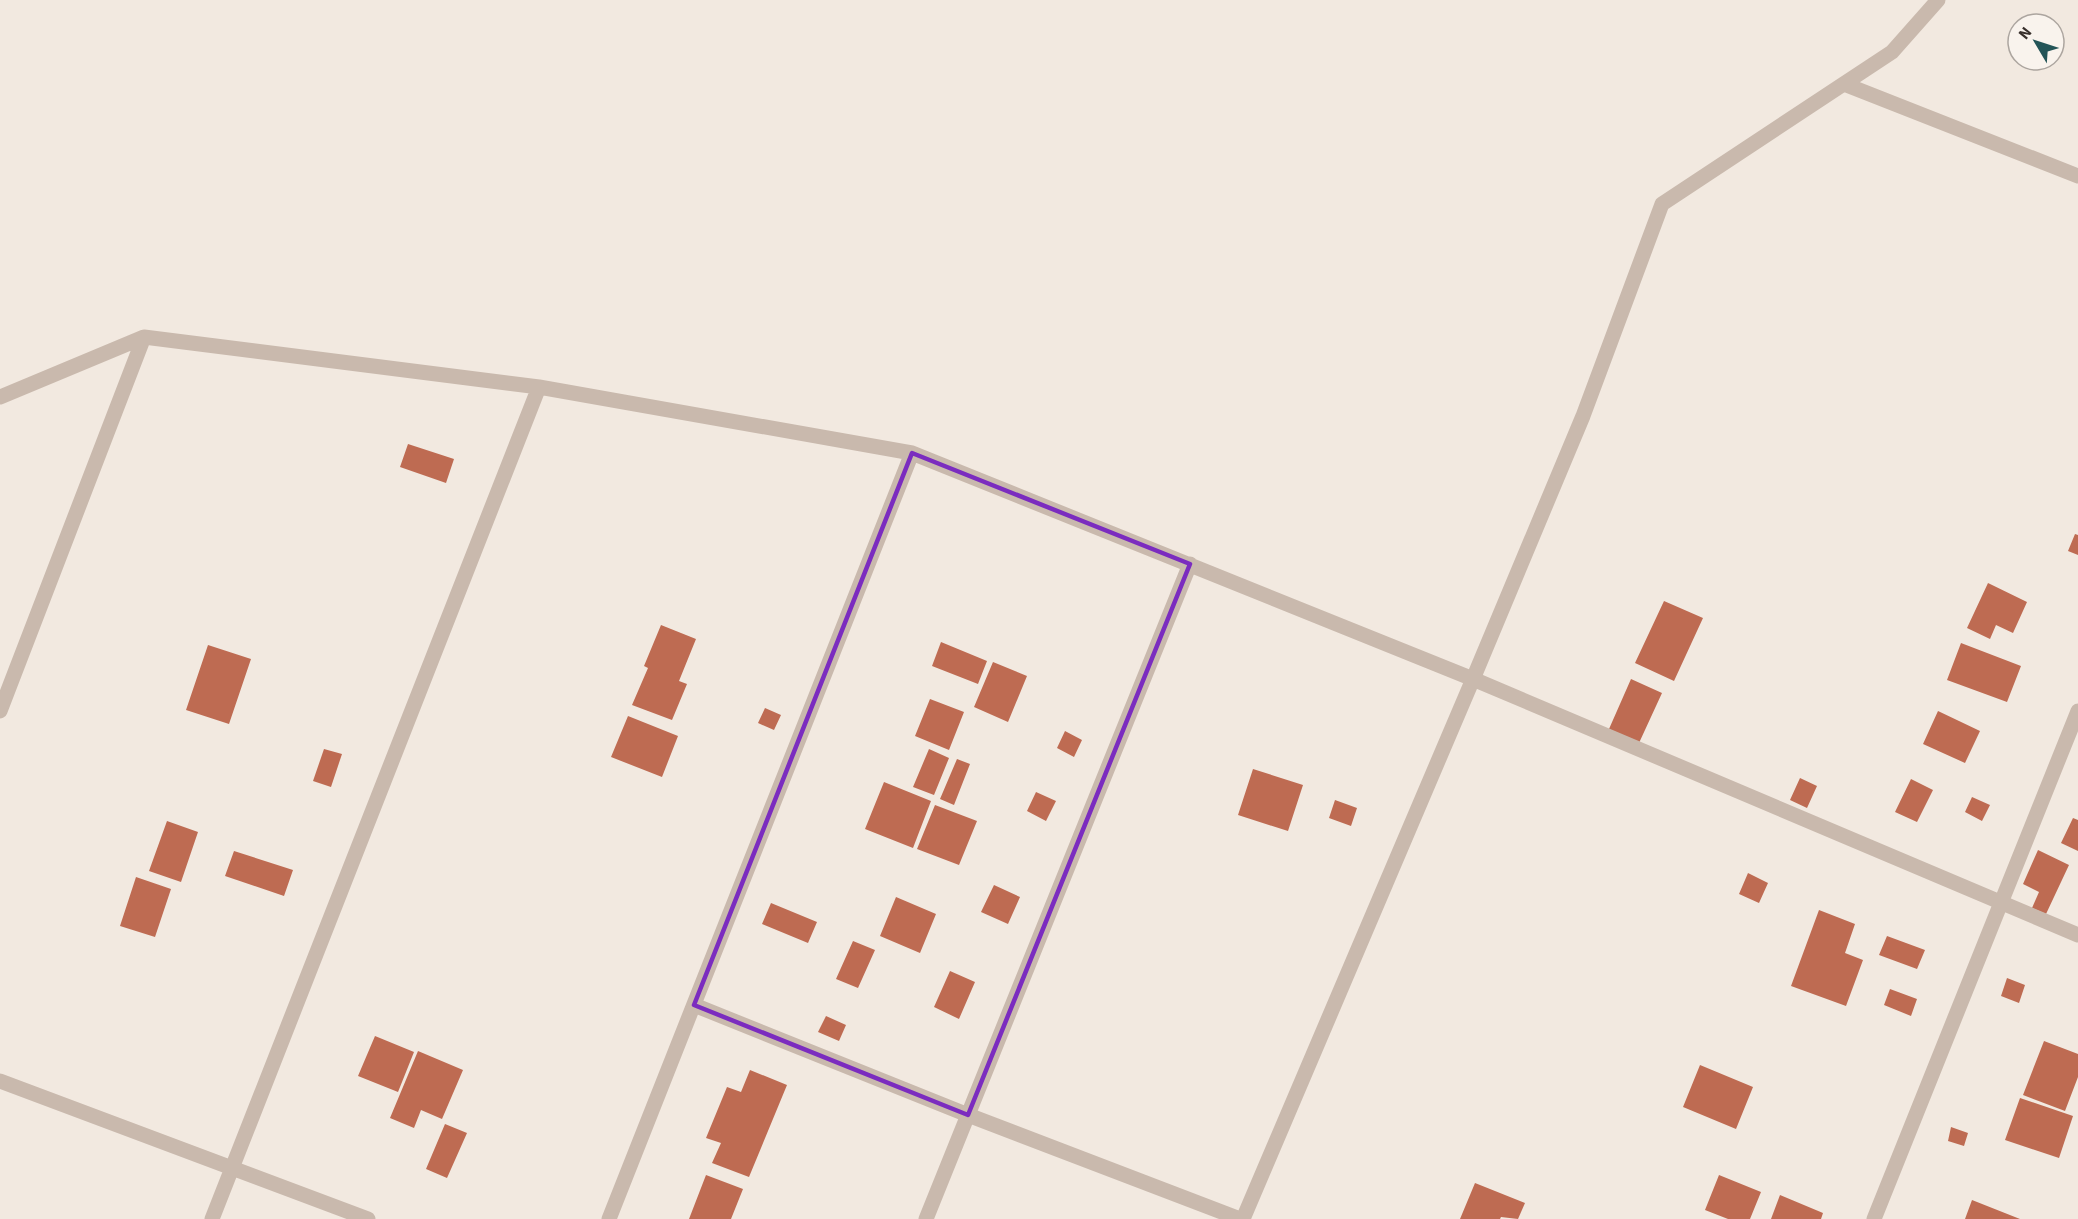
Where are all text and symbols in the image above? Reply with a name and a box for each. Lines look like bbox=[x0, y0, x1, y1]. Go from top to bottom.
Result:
north arrow bbox=[2006, 12, 2066, 72]
text: N bbox=[2013, 22, 2037, 44]

